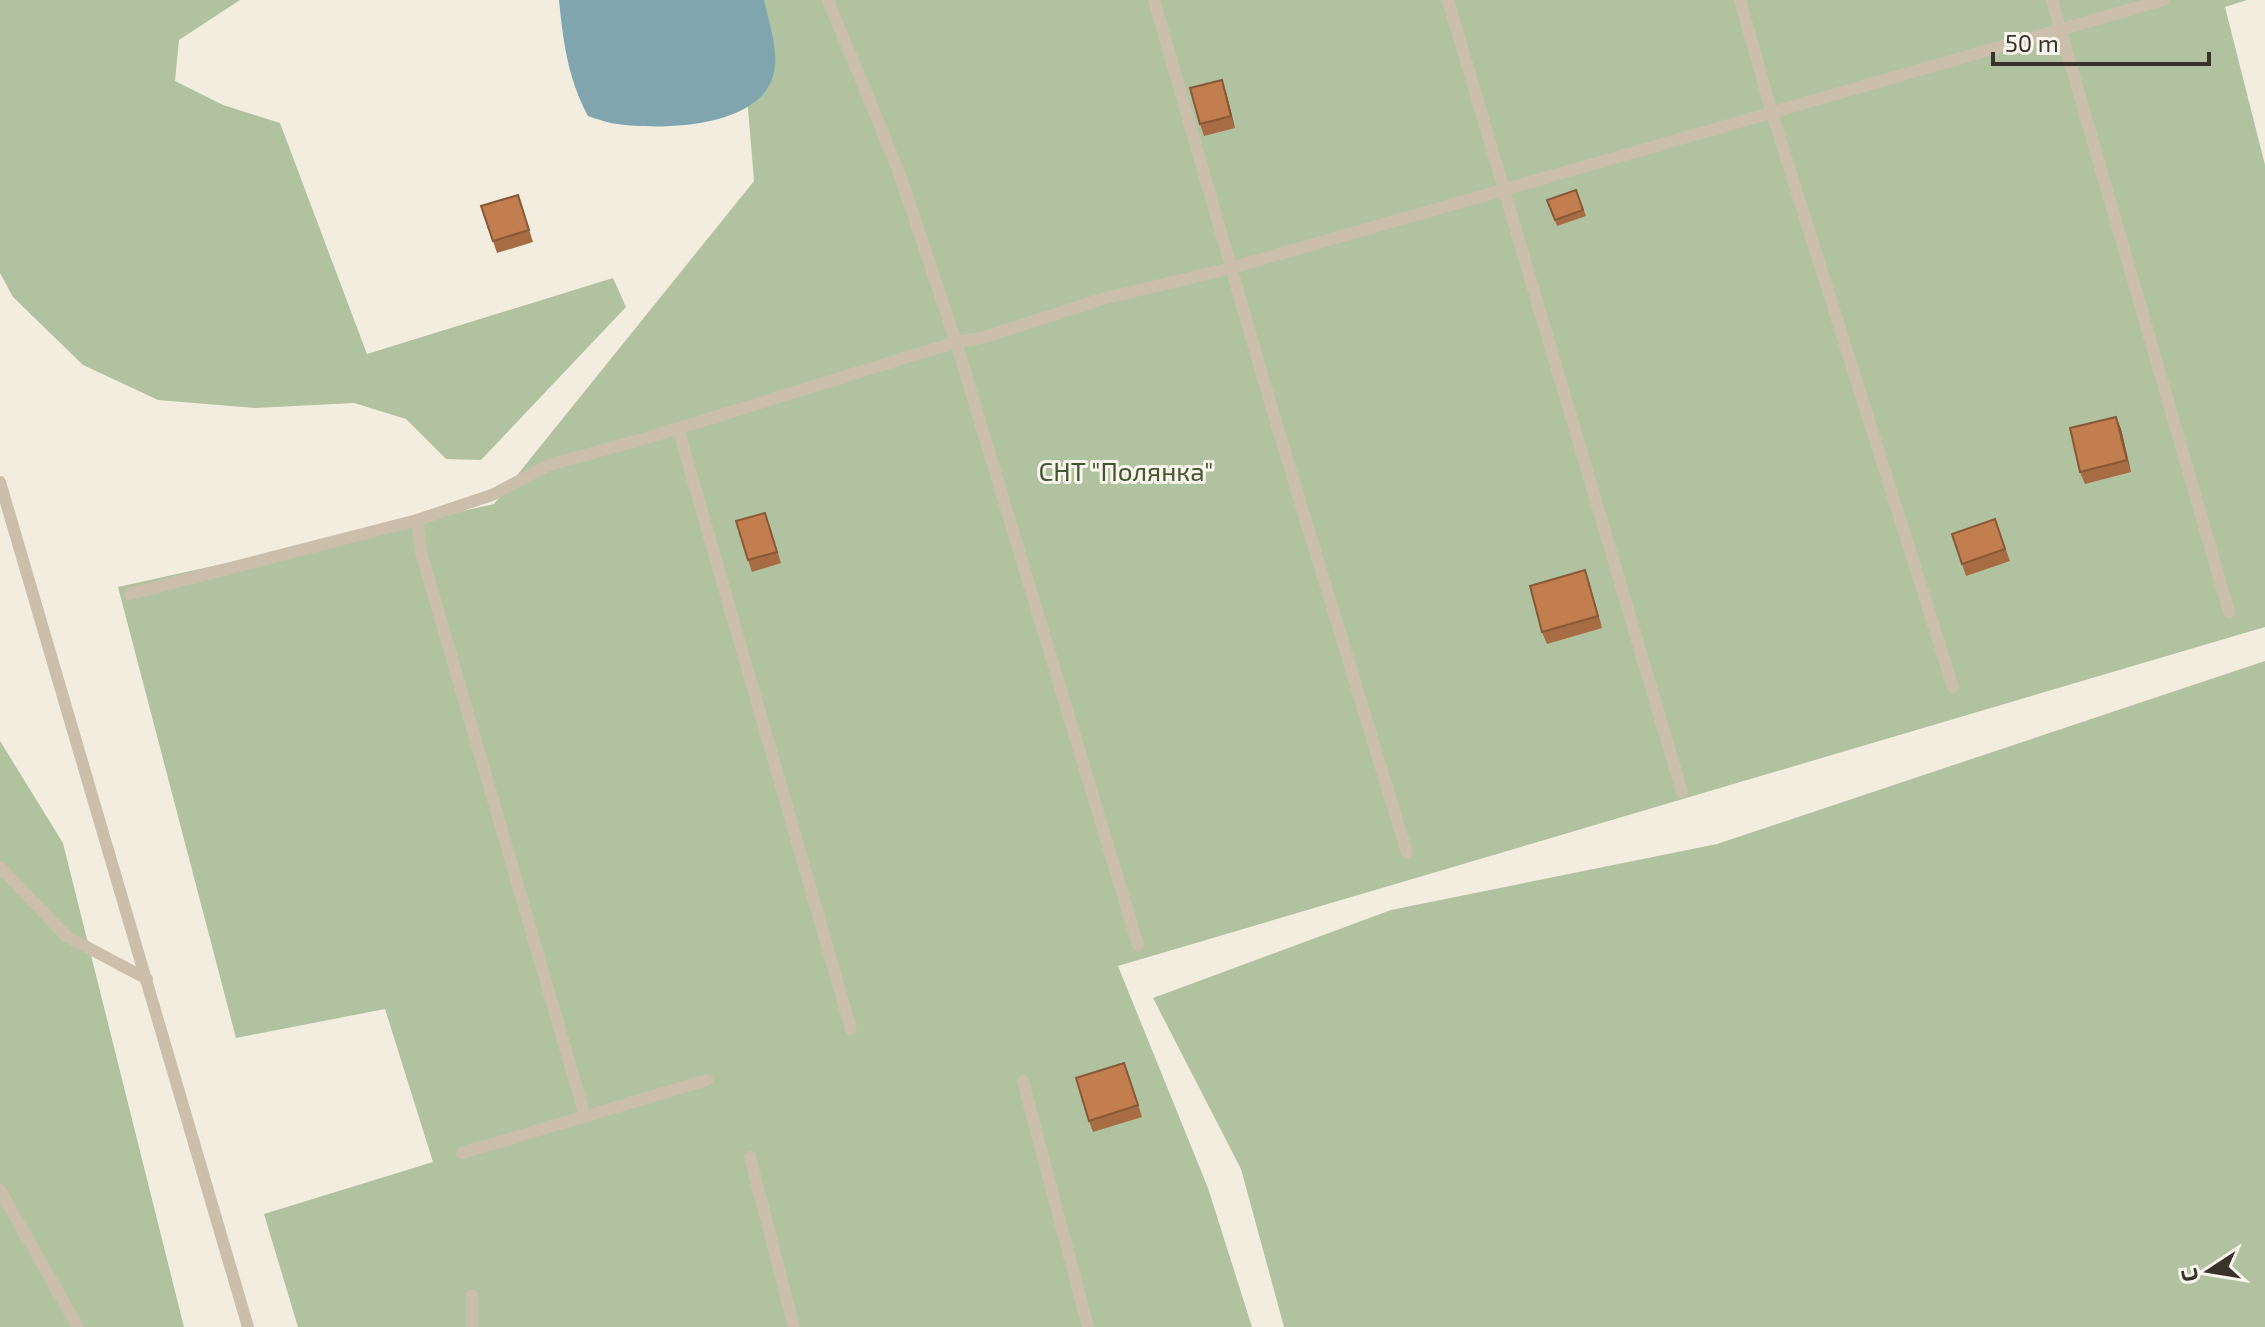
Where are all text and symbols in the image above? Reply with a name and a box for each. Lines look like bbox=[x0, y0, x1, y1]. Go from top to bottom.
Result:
scale bar bbox=[1993, 16, 2209, 66]
text: 50 m bbox=[2005, 28, 2059, 57]
park label: СНТ "Полянка" bbox=[1038, 455, 1214, 486]
north arrow bbox=[2169, 1231, 2249, 1311]
text: С bbox=[2174, 1266, 2203, 1284]

